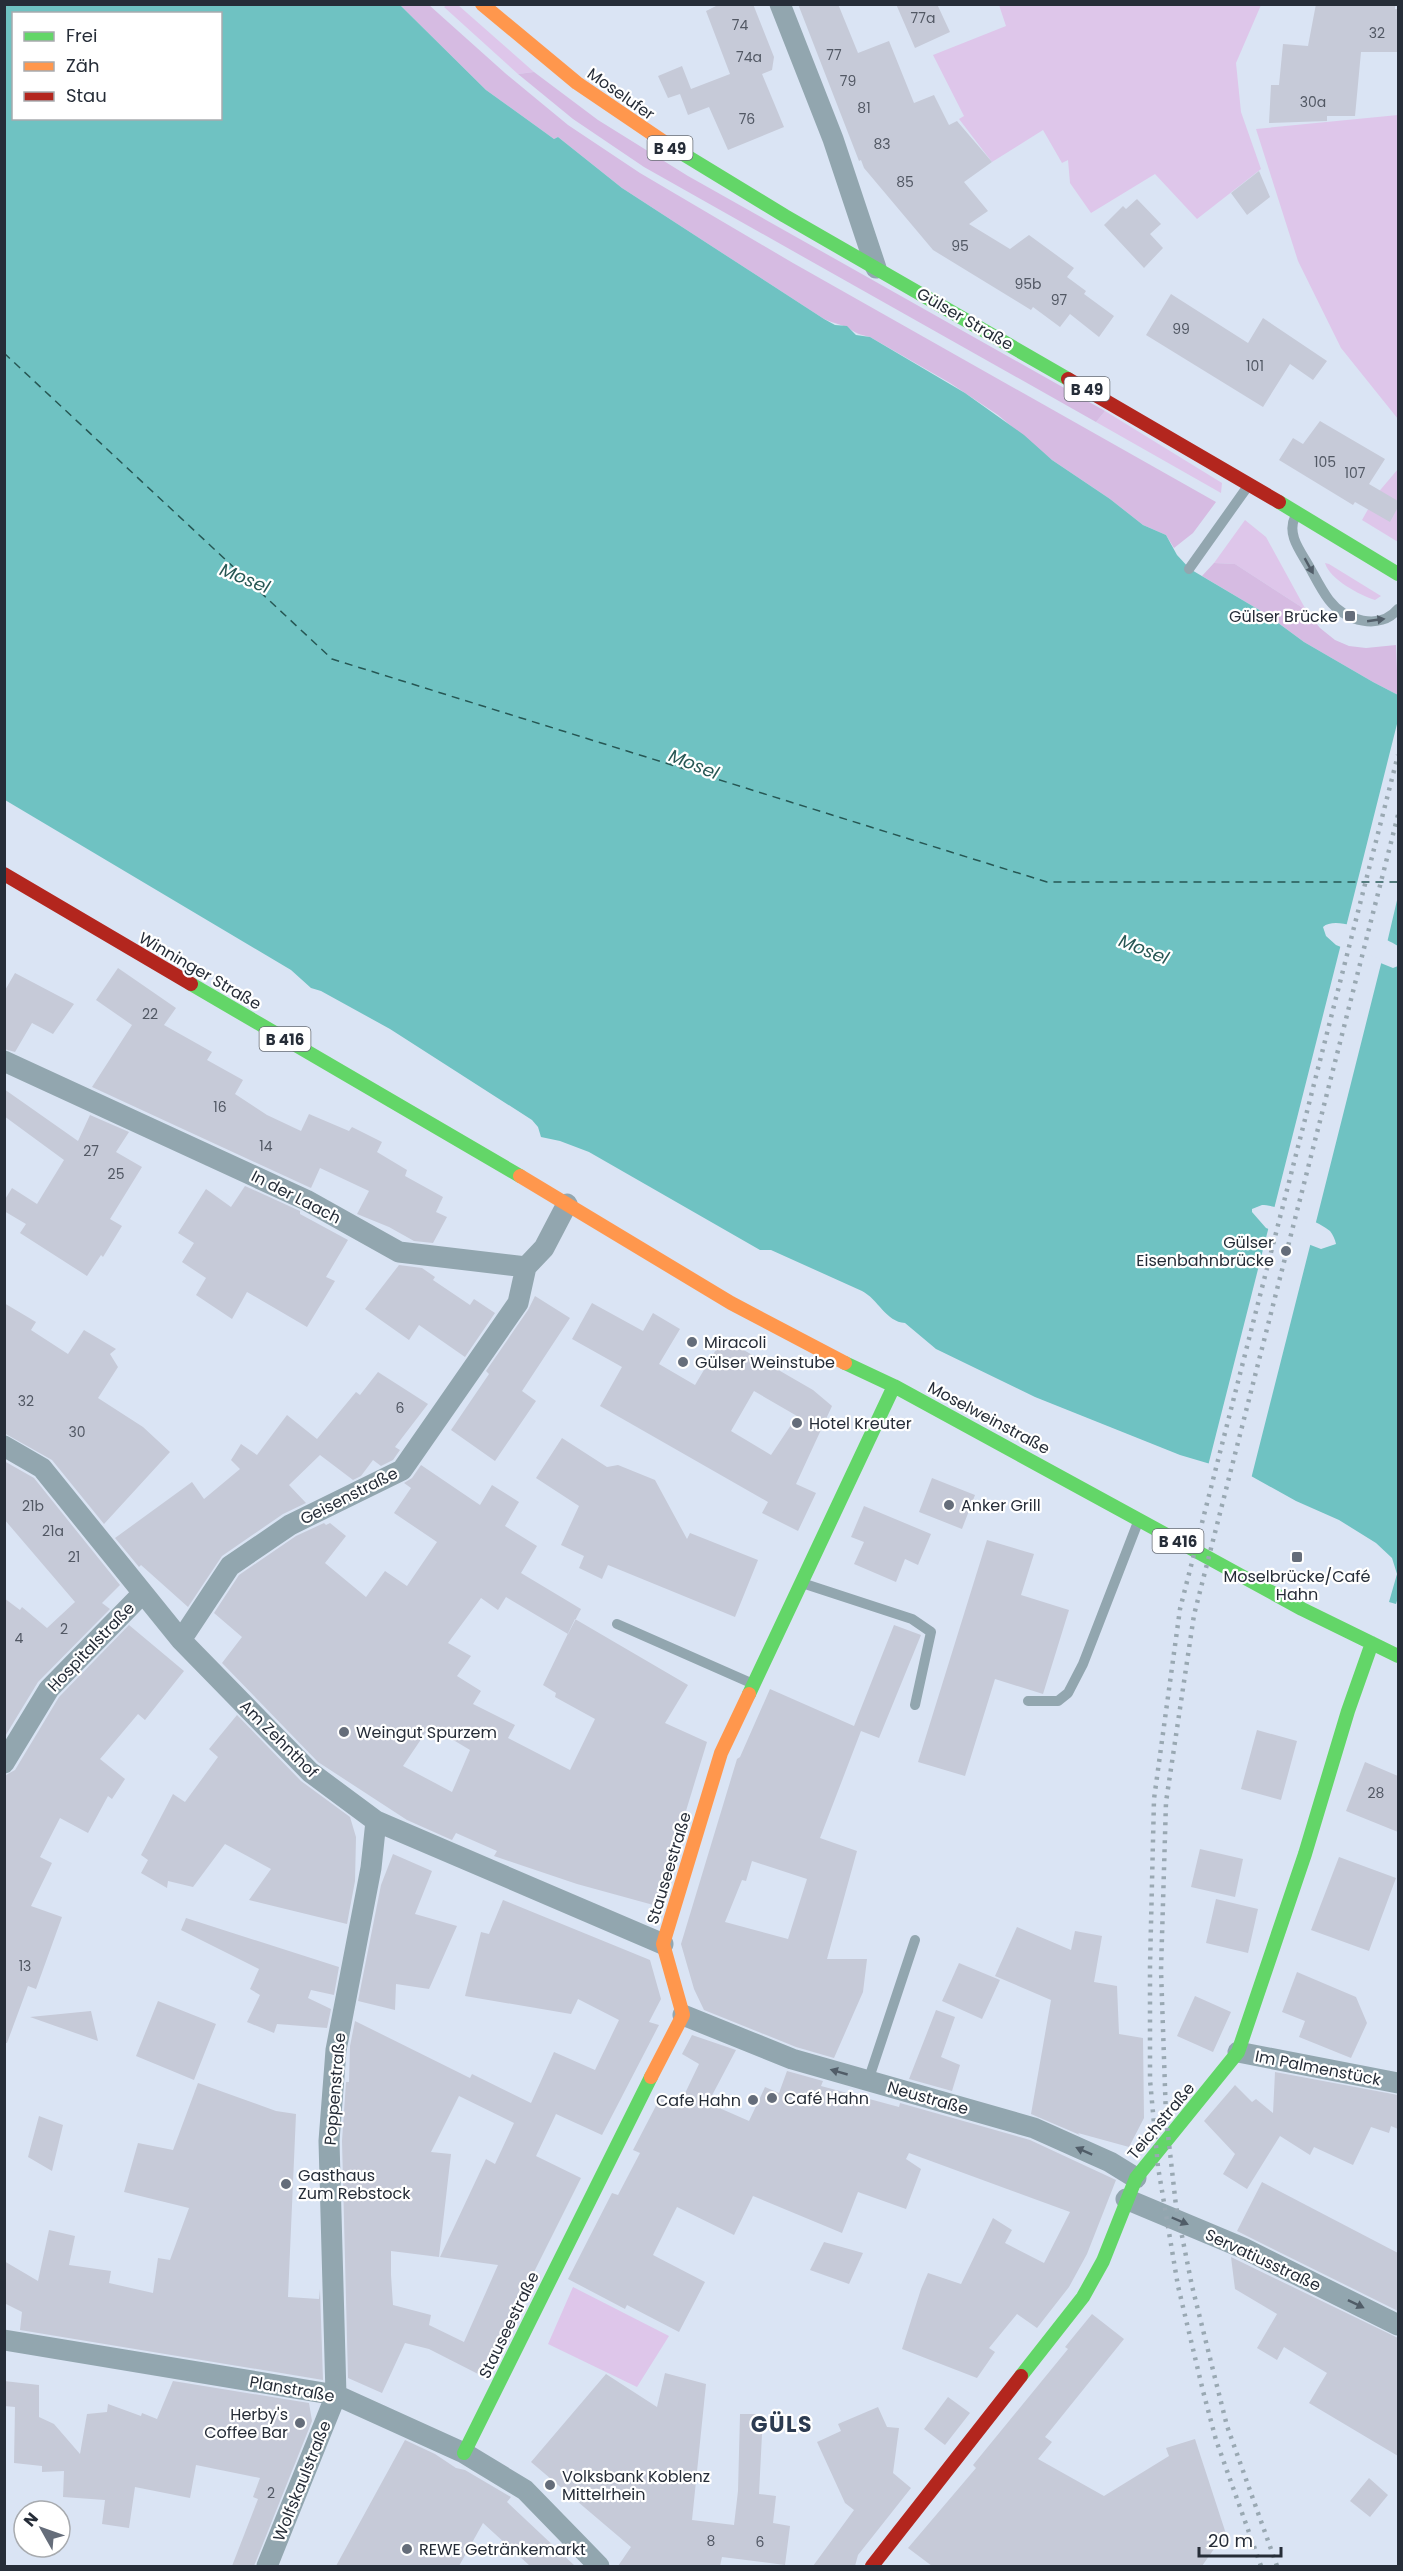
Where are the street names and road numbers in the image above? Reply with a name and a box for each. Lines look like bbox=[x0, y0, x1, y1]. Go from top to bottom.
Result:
street label: Moselufer bbox=[583, 62, 659, 126]
road number: B 49 bbox=[648, 136, 692, 160]
street label: Gülser Straße bbox=[913, 282, 1018, 356]
road number: B 49 bbox=[1064, 377, 1110, 401]
street label: Winninger Straße bbox=[134, 927, 266, 1015]
road number: B 416 bbox=[260, 1027, 310, 1051]
street label: In der Laach bbox=[247, 1165, 345, 1229]
street label: Moselweinstraße bbox=[924, 1376, 1054, 1460]
street label: Geisenstraße bbox=[296, 1462, 402, 1530]
road number: B 416 bbox=[1152, 1529, 1204, 1553]
street label: Hospitalstraße bbox=[42, 1597, 140, 1697]
street label: Am Zehnthof bbox=[235, 1695, 323, 1783]
street label: Stauseestraße bbox=[641, 1809, 697, 1927]
street label: Poppenstraße bbox=[319, 2032, 351, 2146]
street label: Im Palmenstück bbox=[1253, 2045, 1384, 2092]
street label: Neustraße bbox=[885, 2075, 971, 2121]
street label: Teichstraße bbox=[1122, 2077, 1200, 2164]
street label: Servatiusstraße bbox=[1201, 2223, 1325, 2297]
street label: Stauseestraße bbox=[473, 2268, 545, 2382]
street label: Planstraße bbox=[248, 2370, 336, 2408]
street label: Wolfskaulstraße bbox=[267, 2417, 337, 2545]

